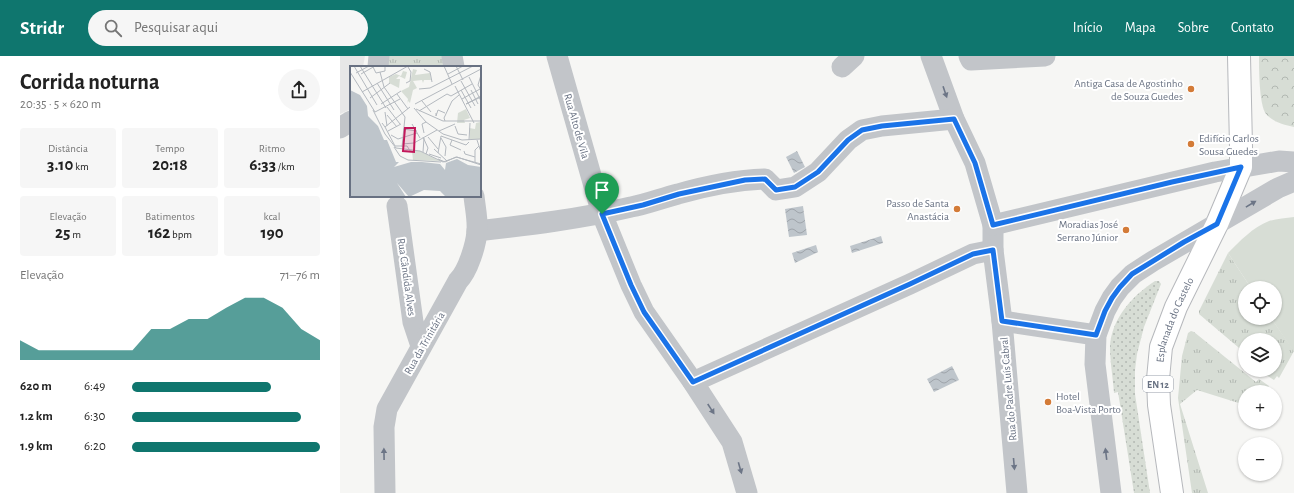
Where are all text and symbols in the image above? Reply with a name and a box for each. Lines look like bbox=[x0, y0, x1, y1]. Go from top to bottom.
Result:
search box bbox=[88, 10, 368, 46]
icon: search bbox=[102, 17, 124, 39]
text: Stridr bbox=[20, 19, 64, 38]
text: Pesquisar aqui bbox=[134, 20, 218, 35]
text: Início bbox=[1073, 21, 1103, 35]
text: Mapa bbox=[1125, 21, 1156, 35]
text: Sobre bbox=[1178, 21, 1209, 35]
text: Contato bbox=[1231, 21, 1274, 35]
inset map bbox=[350, 66, 481, 197]
button: share bbox=[278, 69, 320, 111]
text: Corrida noturna bbox=[20, 71, 159, 93]
place label: Antiga Casa de Agostinho de Souza Guedes bbox=[1074, 78, 1183, 102]
marker: Antiga Casa de Agostinho de Souza Guedes bbox=[1186, 84, 1196, 94]
one-way arrow bbox=[942, 87, 948, 99]
street label: Rua Alto de Vila bbox=[562, 92, 591, 160]
text: 20:35 · 5 × 620 m bbox=[20, 98, 101, 111]
place label: Edifício Carlos Sousa Guedes bbox=[1199, 133, 1259, 157]
marker: Edifício Carlos Sousa Guedes bbox=[1186, 139, 1196, 149]
text: Distância bbox=[48, 143, 88, 154]
text: Tempo bbox=[155, 143, 185, 154]
text: Ritmo bbox=[259, 143, 285, 154]
text: 3.10 bbox=[47, 156, 73, 173]
text: 20:18 bbox=[152, 156, 188, 173]
text: 6:33 bbox=[249, 156, 276, 173]
text: km bbox=[73, 161, 89, 172]
text: /km bbox=[276, 161, 295, 172]
pin bbox=[585, 173, 619, 214]
icon: arrive bbox=[591, 179, 613, 201]
place label: Passo de Santa Anastácia bbox=[886, 198, 949, 222]
one-way arrow bbox=[1245, 200, 1257, 207]
marker: Passo de Santa Anastácia bbox=[952, 204, 962, 214]
text: Elevação bbox=[49, 211, 87, 222]
text: Batimentos bbox=[145, 211, 195, 222]
text: kcal bbox=[264, 211, 280, 222]
place label: Moradias José Serrano Júnior bbox=[1057, 219, 1118, 243]
text: 25 bbox=[55, 224, 70, 241]
text: 162 bbox=[148, 224, 170, 241]
text: 190 bbox=[260, 224, 284, 241]
marker: Moradias José Serrano Júnior bbox=[1121, 225, 1131, 235]
text: m bbox=[70, 229, 81, 240]
text: bpm bbox=[170, 229, 192, 240]
street label: Rua Cândida Alves bbox=[396, 237, 417, 317]
text: Elevação bbox=[20, 269, 64, 282]
text: 71–76 m bbox=[280, 269, 320, 282]
street label: Esplanada do Castelo bbox=[1155, 276, 1196, 363]
map controls bbox=[1238, 281, 1282, 481]
button: locate bbox=[1238, 281, 1282, 325]
street label: Rua da Trinitária bbox=[402, 310, 447, 376]
button: layers bbox=[1238, 333, 1282, 377]
street label: Rua do Padre Luís Cabral bbox=[998, 337, 1019, 441]
road number: EN 12 bbox=[1143, 376, 1173, 392]
text: 620 m bbox=[20, 380, 52, 393]
text: 6:49 bbox=[84, 380, 105, 393]
button: + bbox=[1238, 385, 1282, 429]
place label: Hotel Boa-Vista Porto bbox=[1056, 391, 1121, 415]
marker: Hotel Boa-Vista Porto bbox=[1043, 397, 1053, 407]
one-way arrow bbox=[707, 404, 715, 414]
text: 1.2 km bbox=[20, 410, 53, 423]
text: 6:30 bbox=[84, 410, 105, 423]
button: − bbox=[1238, 437, 1282, 481]
text: 1.9 km bbox=[20, 440, 53, 453]
text: 6:20 bbox=[84, 440, 106, 453]
one-way arrow bbox=[381, 447, 387, 460]
one-way arrow bbox=[1103, 448, 1109, 460]
one-way arrow bbox=[1011, 458, 1018, 470]
one-way arrow bbox=[737, 462, 743, 474]

